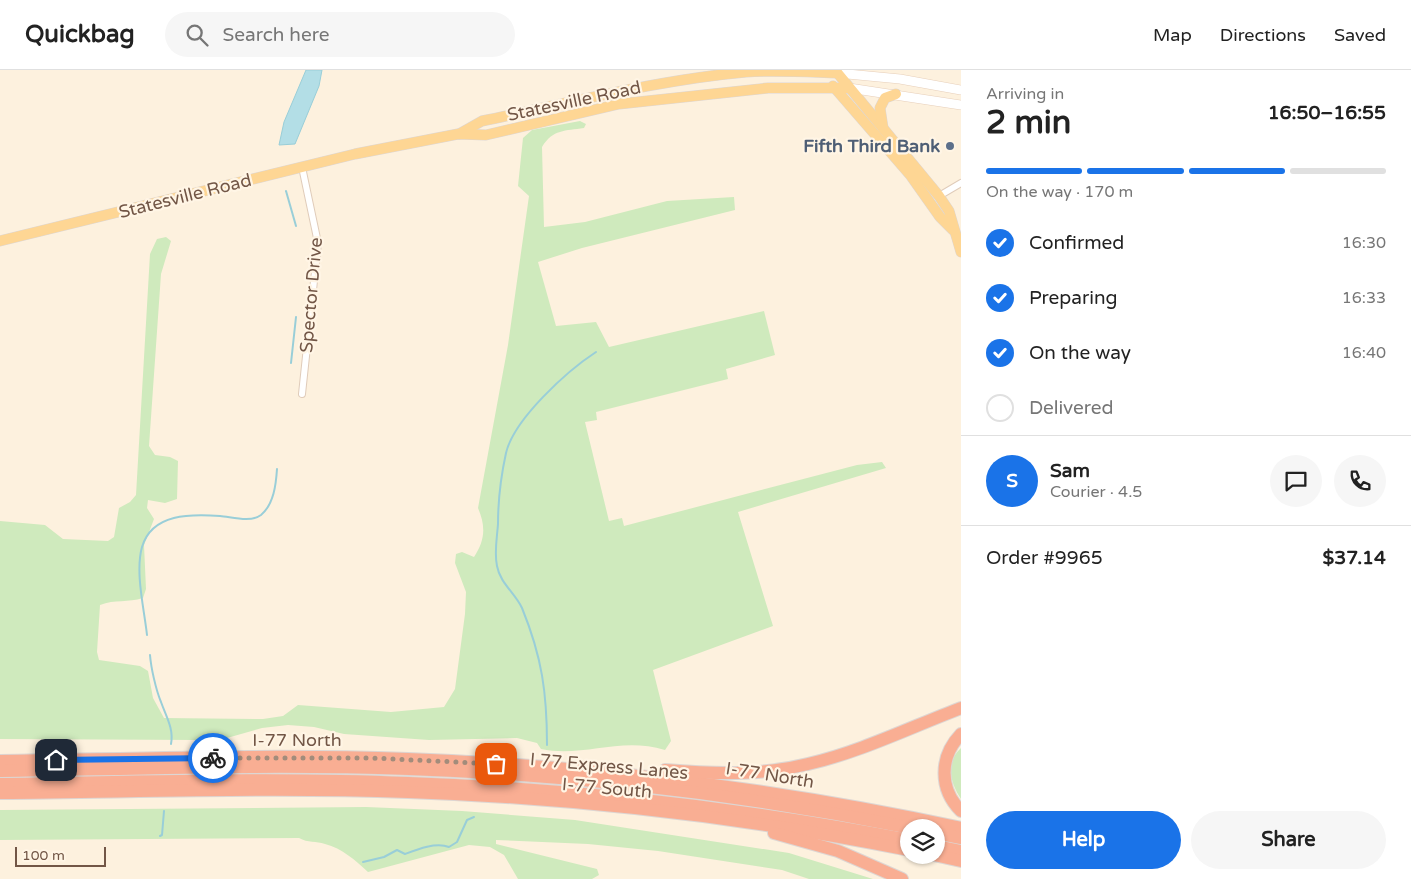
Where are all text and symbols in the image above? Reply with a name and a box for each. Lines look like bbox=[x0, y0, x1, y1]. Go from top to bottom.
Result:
search box bbox=[165, 12, 515, 57]
text: Quickbag bbox=[25, 20, 135, 49]
icon: search bbox=[183, 21, 211, 49]
text: Search here bbox=[223, 24, 329, 46]
text: Map bbox=[1153, 24, 1192, 46]
text: Directions bbox=[1220, 24, 1306, 46]
text: Saved bbox=[1334, 24, 1386, 46]
street label: Statesville Road bbox=[505, 76, 643, 126]
text: Arriving in bbox=[986, 84, 1064, 104]
text: 16:50–16:55 bbox=[1268, 102, 1386, 124]
text: 2 min bbox=[986, 104, 1071, 142]
place label: Fifth Third Bank bbox=[803, 135, 940, 157]
marker: Fifth Third Bank bbox=[944, 140, 956, 152]
street label: Statesville Road bbox=[116, 169, 254, 223]
text: On the way · 170 m bbox=[986, 182, 1133, 202]
icon: check bbox=[986, 229, 1014, 257]
text: Confirmed bbox=[1029, 232, 1124, 254]
text: 16:30 bbox=[1342, 233, 1386, 253]
street label: Spector Drive bbox=[295, 236, 327, 354]
icon: check bbox=[986, 284, 1014, 312]
text: Preparing bbox=[1029, 287, 1118, 309]
text: 16:33 bbox=[1342, 288, 1386, 308]
icon: check bbox=[986, 339, 1014, 367]
text: On the way bbox=[1029, 342, 1131, 364]
text: 16:40 bbox=[1342, 343, 1386, 363]
text: Delivered bbox=[1029, 397, 1114, 419]
button: chat bbox=[1270, 455, 1322, 507]
button: phone bbox=[1334, 455, 1386, 507]
text: Sam bbox=[1050, 460, 1090, 482]
text: S bbox=[1006, 470, 1018, 492]
text: Courier · 4.5 bbox=[1050, 482, 1142, 502]
text: Order #9965 bbox=[986, 547, 1103, 569]
text: $37.14 bbox=[1323, 547, 1386, 569]
street label: I-77 North bbox=[252, 729, 342, 751]
courier bbox=[188, 733, 238, 783]
pin bbox=[35, 739, 77, 781]
pin bbox=[475, 743, 517, 785]
icon: bike bbox=[199, 744, 227, 772]
icon: home bbox=[42, 746, 70, 774]
street label: I 77 Express Lanes bbox=[529, 748, 689, 784]
icon: bag bbox=[482, 750, 510, 778]
street label: I-77 North bbox=[724, 757, 816, 793]
street label: I-77 South bbox=[561, 773, 653, 803]
button: Help bbox=[986, 811, 1181, 869]
button: Share bbox=[1191, 811, 1386, 869]
map controls bbox=[900, 819, 945, 864]
button: layers bbox=[900, 819, 945, 864]
scale bar bbox=[15, 844, 106, 867]
text: 100 m bbox=[22, 847, 65, 864]

